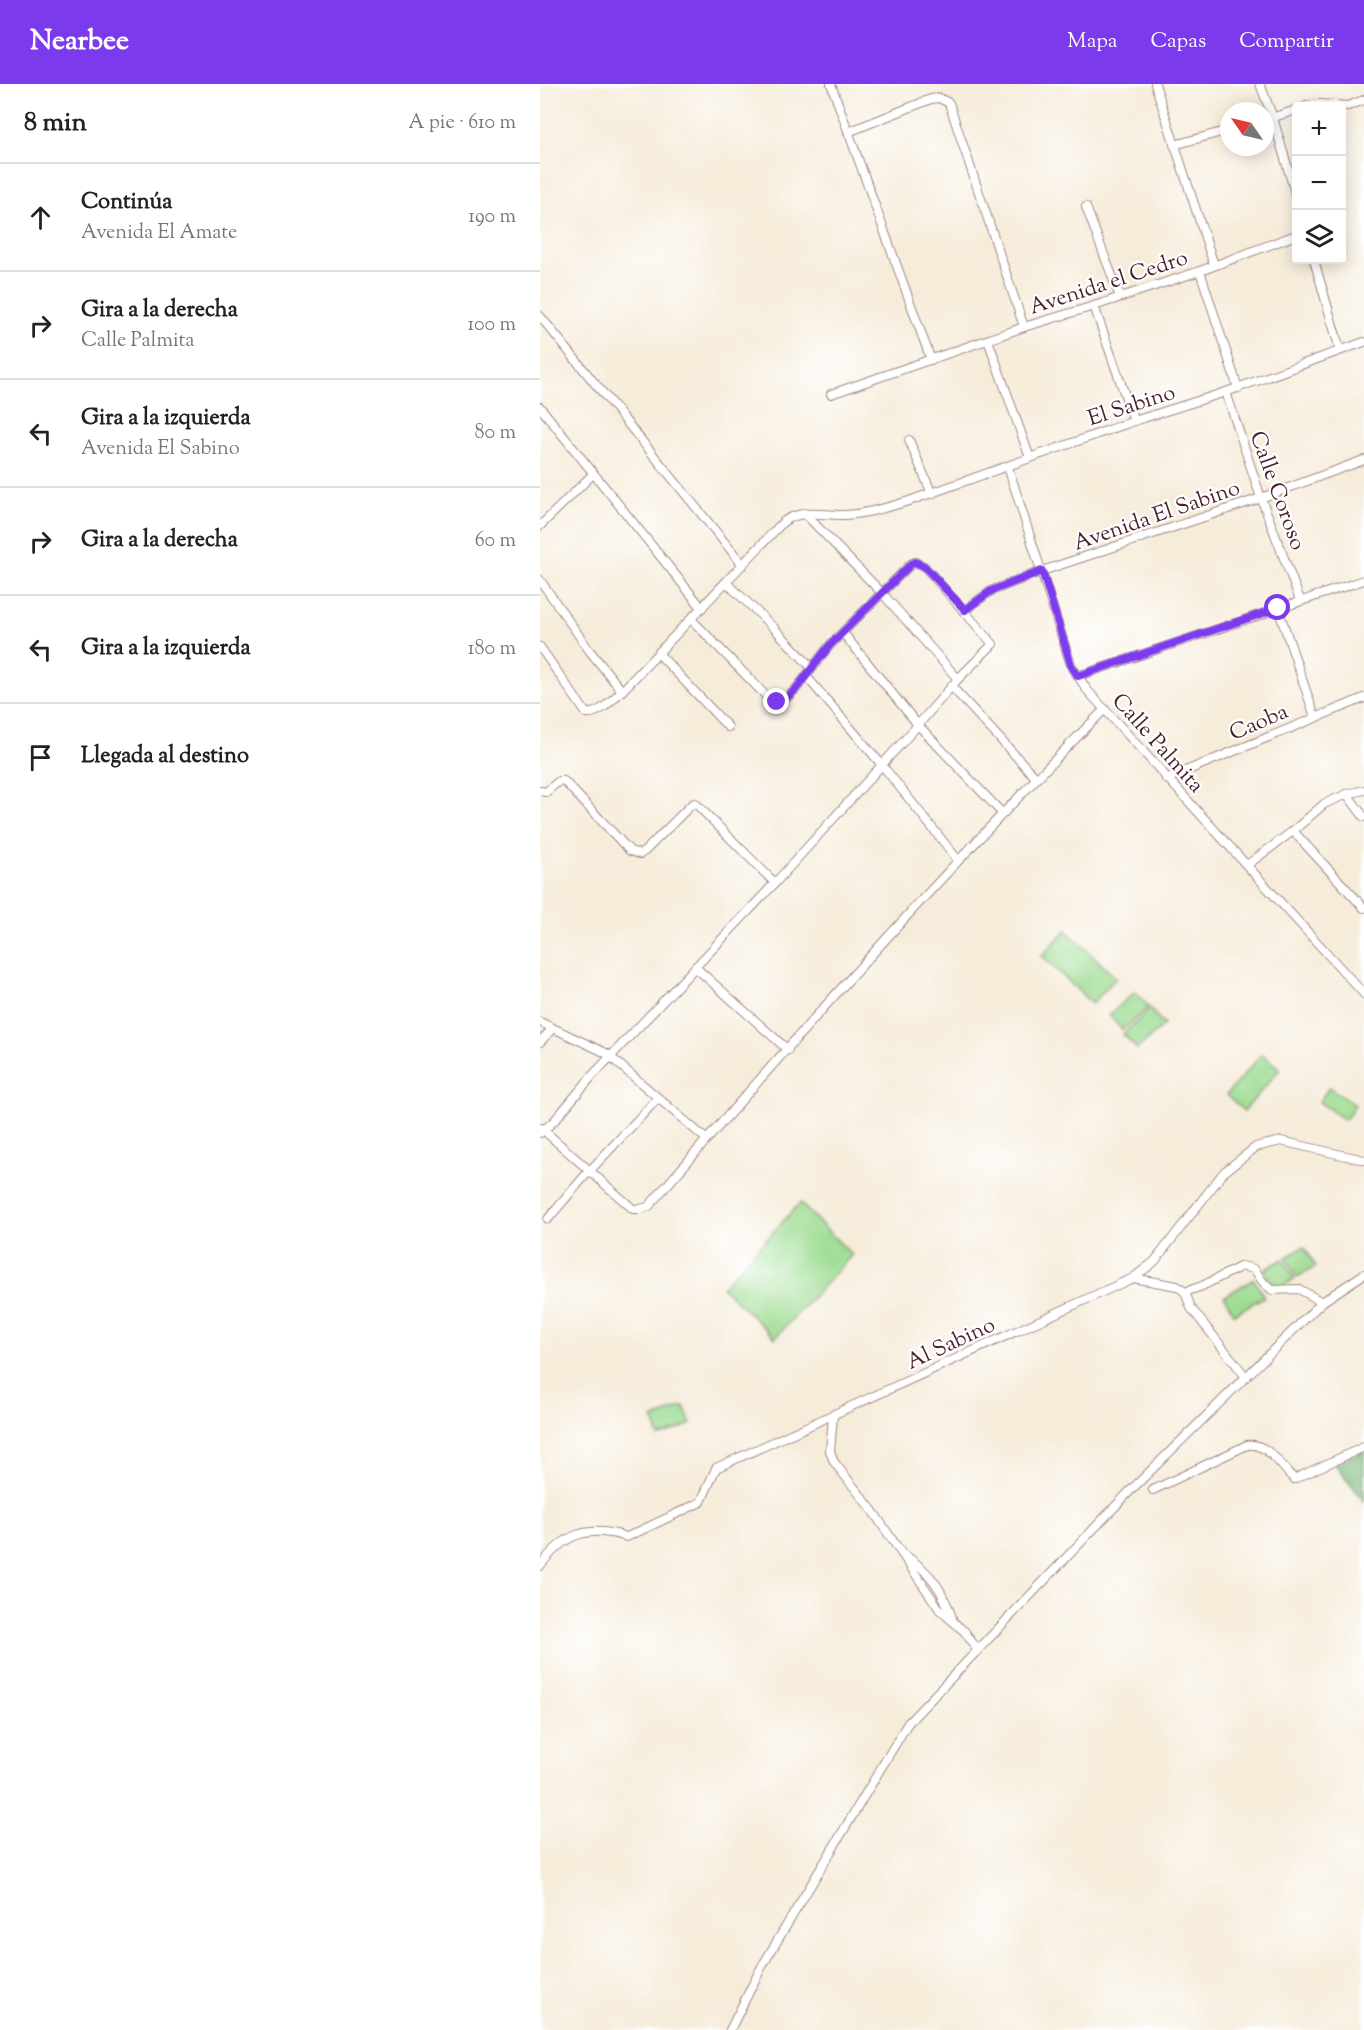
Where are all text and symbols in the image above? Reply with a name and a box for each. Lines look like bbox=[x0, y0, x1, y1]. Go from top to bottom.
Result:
text: Nearbee bbox=[30, 22, 129, 62]
text: Mapa bbox=[1067, 27, 1117, 57]
text: Capas bbox=[1150, 27, 1206, 57]
text: Compartir bbox=[1239, 27, 1334, 57]
north arrow bbox=[1220, 102, 1274, 156]
map controls bbox=[1292, 102, 1346, 264]
button: + bbox=[1292, 102, 1346, 156]
text: 8 min bbox=[24, 105, 87, 142]
text: A pie · 610 m bbox=[408, 109, 516, 138]
button: − bbox=[1292, 156, 1346, 210]
text: Continúa bbox=[81, 187, 172, 219]
icon: ahead bbox=[24, 201, 57, 234]
text: 190 m bbox=[468, 203, 516, 232]
button: layers bbox=[1292, 210, 1346, 264]
text: Avenida El Amate bbox=[81, 219, 237, 248]
street label: Avenida el Cedro bbox=[1026, 243, 1192, 325]
text: Gira a la derecha bbox=[81, 295, 238, 327]
icon: right bbox=[24, 309, 57, 342]
text: 100 m bbox=[467, 311, 516, 340]
text: Calle Palmita bbox=[81, 327, 195, 356]
street label: El Sabino bbox=[1084, 378, 1180, 436]
text: Gira a la izquierda bbox=[81, 403, 251, 435]
icon: left bbox=[24, 417, 57, 450]
text: 80 m bbox=[475, 419, 516, 448]
street label: Calle Coroso bbox=[1240, 427, 1313, 555]
text: Avenida El Sabino bbox=[81, 435, 240, 464]
street label: Avenida El Sabino bbox=[1069, 473, 1245, 560]
icon: right bbox=[24, 525, 57, 558]
text: Gira a la derecha bbox=[81, 525, 238, 557]
text: 60 m bbox=[475, 527, 516, 556]
route start bbox=[1264, 594, 1290, 620]
icon: left bbox=[24, 633, 57, 666]
text: Gira a la izquierda bbox=[81, 633, 251, 665]
text: 180 m bbox=[468, 635, 516, 664]
street label: Calle Palmita bbox=[1103, 687, 1210, 801]
route end bbox=[763, 688, 789, 714]
street label: Caoba bbox=[1225, 697, 1294, 750]
icon: arrive bbox=[24, 741, 57, 774]
text: Llegada al destino bbox=[81, 741, 249, 773]
street label: Al Sabino bbox=[902, 1310, 1001, 1379]

